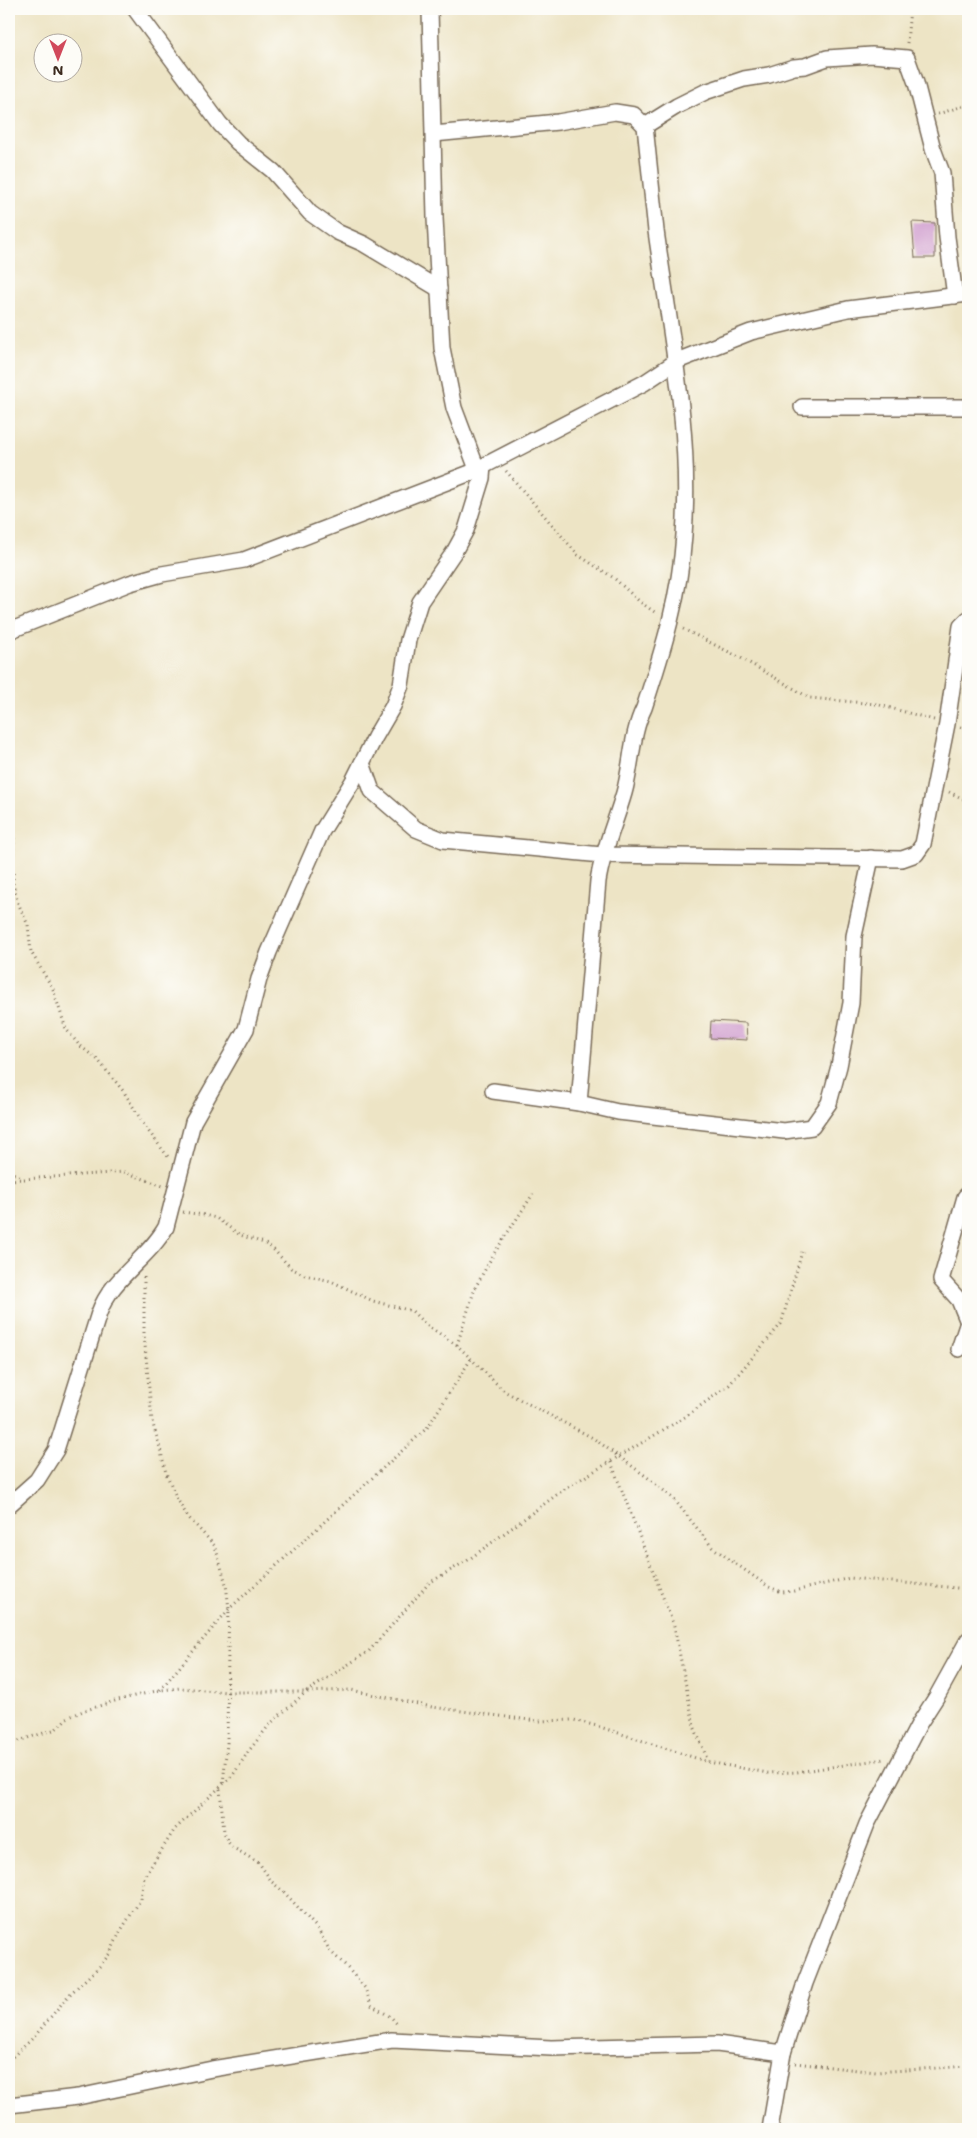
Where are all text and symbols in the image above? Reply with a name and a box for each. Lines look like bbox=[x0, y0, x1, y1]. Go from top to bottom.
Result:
north arrow bbox=[32, 32, 82, 82]
text: N bbox=[52, 62, 64, 80]

